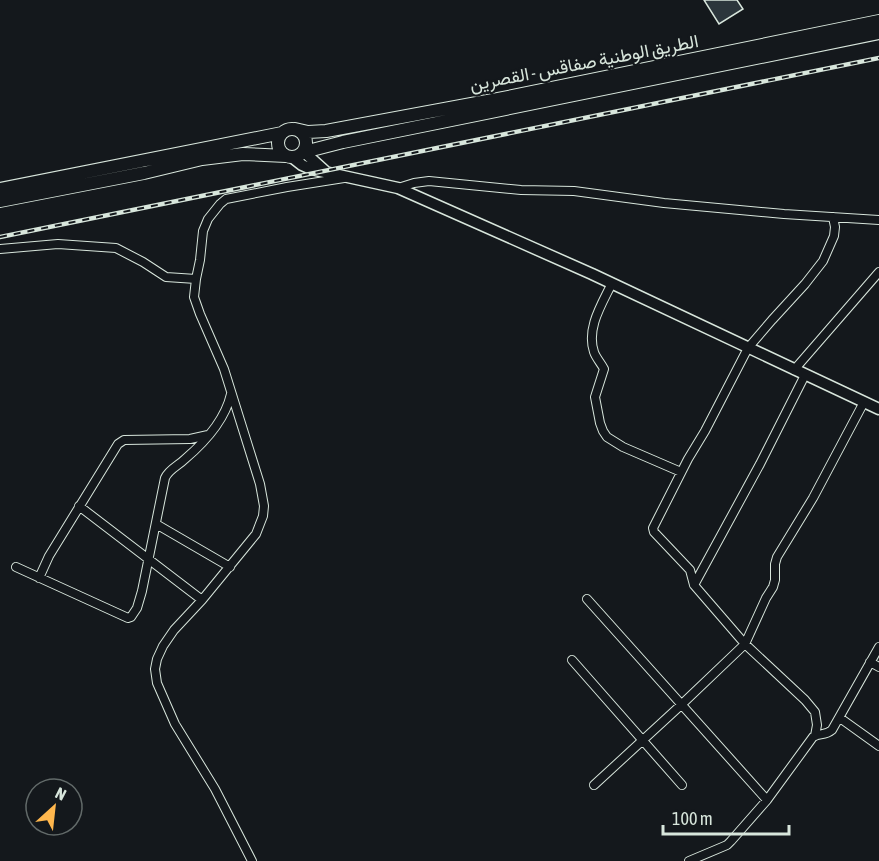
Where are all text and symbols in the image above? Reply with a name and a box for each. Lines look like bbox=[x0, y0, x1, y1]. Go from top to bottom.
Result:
street label: الطريق الوطنية صفاقس - القصرين bbox=[468, 30, 700, 96]
north arrow bbox=[24, 777, 84, 837]
text: N bbox=[53, 783, 69, 804]
scale bar bbox=[663, 798, 789, 836]
text: 100 m bbox=[672, 808, 713, 829]

